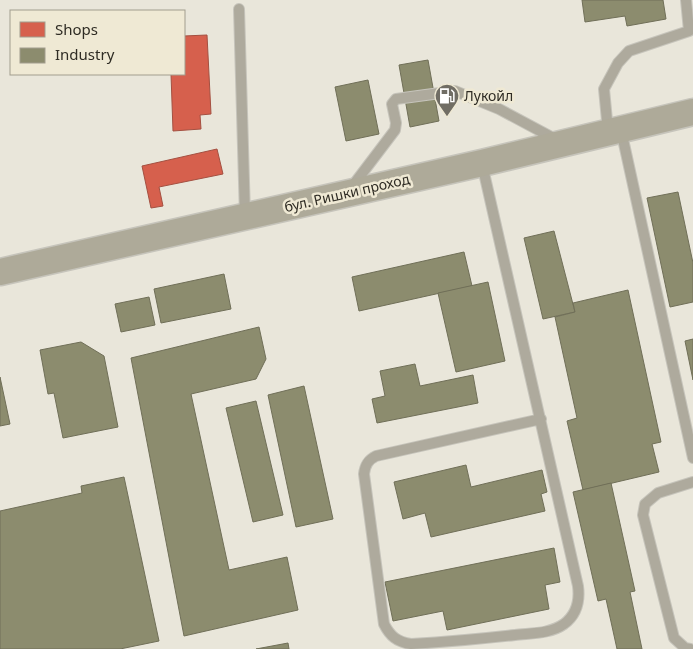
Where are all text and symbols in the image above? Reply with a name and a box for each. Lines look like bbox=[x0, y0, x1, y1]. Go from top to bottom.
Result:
legend bbox=[10, 10, 185, 75]
text: Shops bbox=[55, 19, 98, 39]
text: Industry bbox=[55, 44, 115, 64]
fuel station icon: Лукойл bbox=[434, 83, 460, 117]
place label: Лукойл bbox=[464, 86, 513, 105]
street label: бул. Ришки проход bbox=[282, 169, 412, 216]

